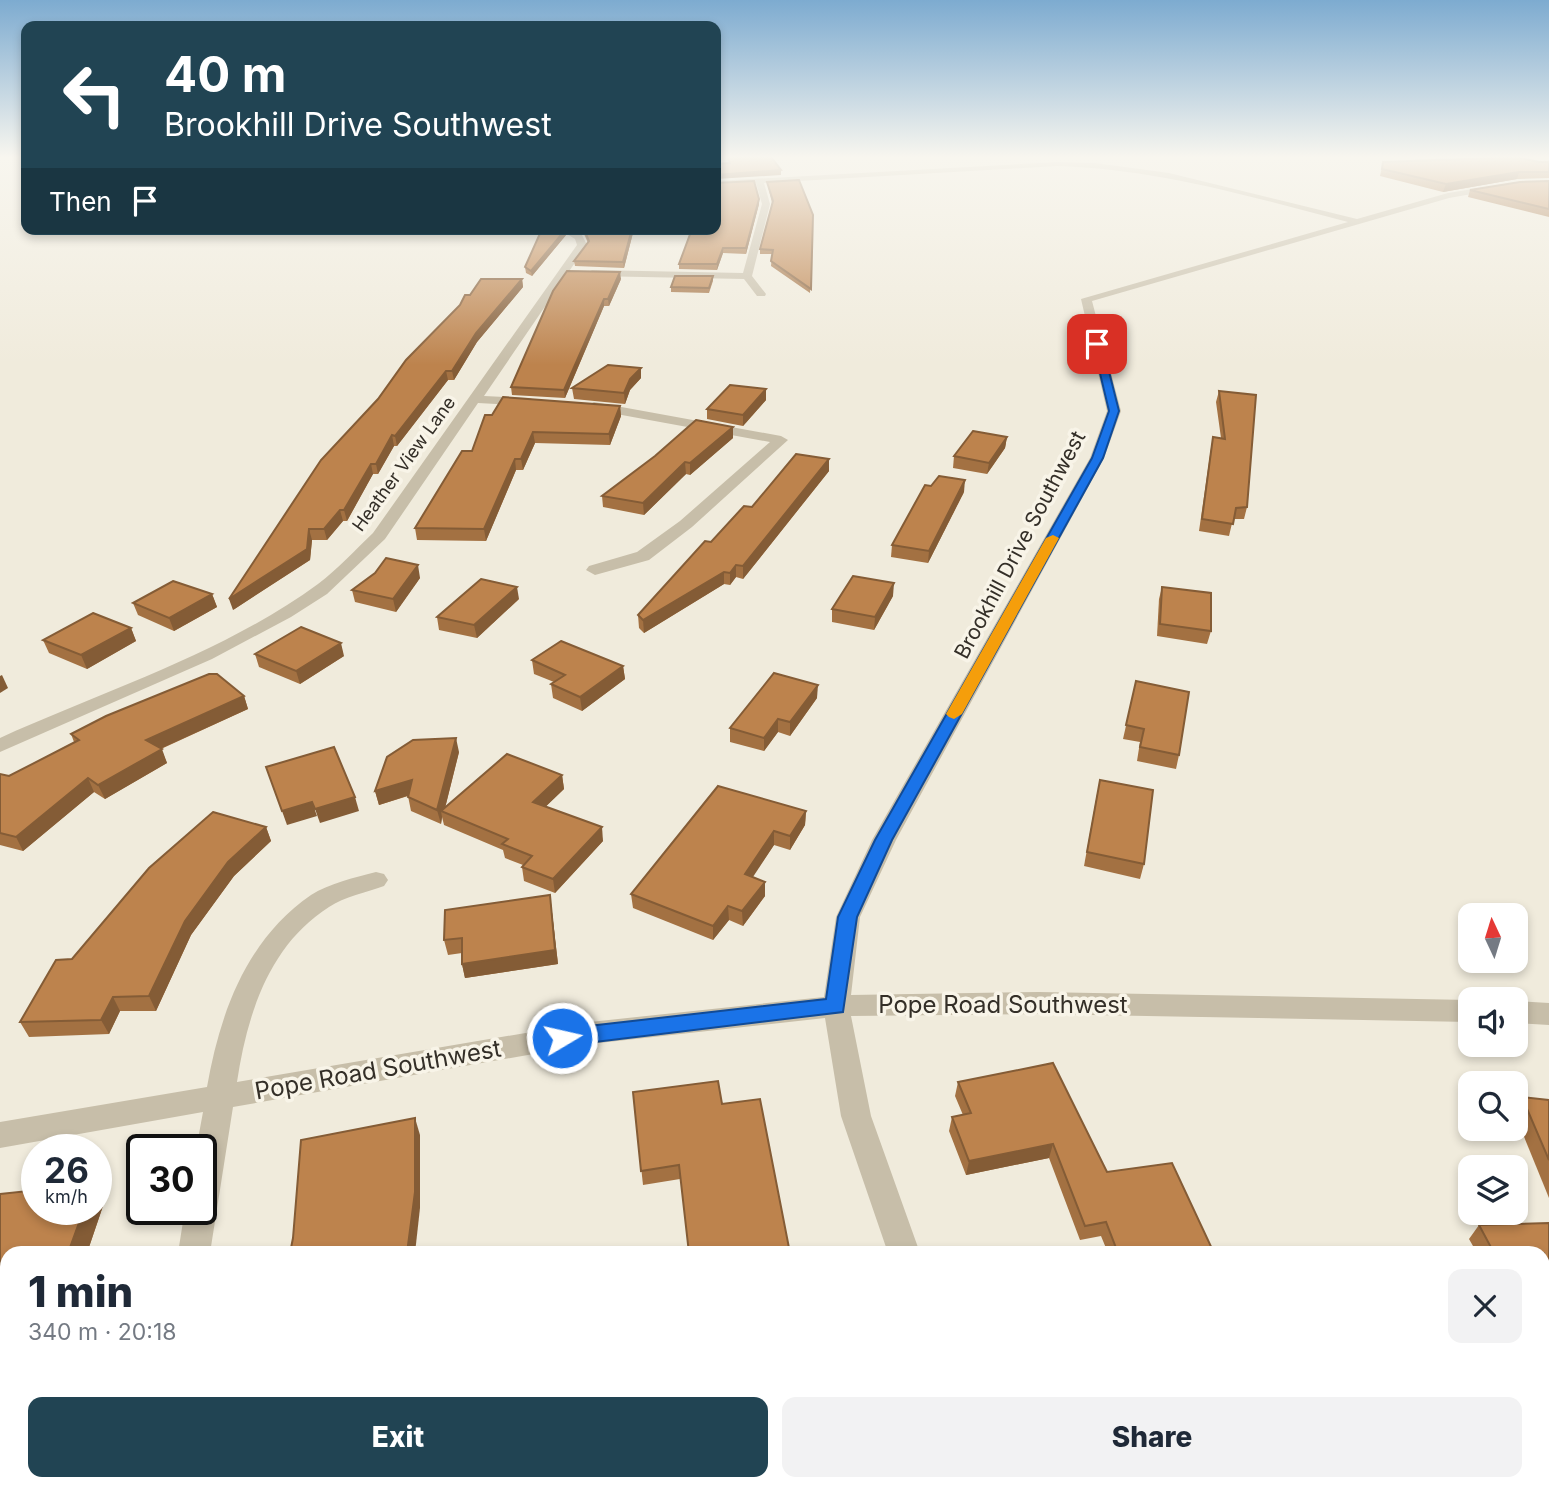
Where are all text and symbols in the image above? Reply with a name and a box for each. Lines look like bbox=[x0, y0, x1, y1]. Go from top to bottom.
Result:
text: 40 m bbox=[164, 45, 287, 104]
icon: left bbox=[49, 49, 140, 140]
text: Brookhill Drive Southwest bbox=[164, 105, 552, 144]
icon: arrive bbox=[126, 182, 164, 220]
text: Then bbox=[49, 186, 112, 217]
pin bbox=[1067, 314, 1127, 374]
icon: arrive bbox=[1078, 325, 1116, 363]
street label: Heather View Lane bbox=[348, 392, 459, 535]
street label: Brookhill Drive Southwest bbox=[949, 426, 1090, 663]
north arrow bbox=[1458, 903, 1528, 973]
map controls bbox=[1458, 903, 1528, 1225]
button: sound bbox=[1458, 987, 1528, 1057]
street label: Pope Road Southwest bbox=[878, 990, 1128, 1019]
position arrow bbox=[525, 1001, 599, 1075]
street label: Pope Road Southwest bbox=[253, 1034, 503, 1105]
button: search bbox=[1458, 1071, 1528, 1141]
speed limit sign: 30 bbox=[126, 1134, 217, 1225]
text: 26 bbox=[44, 1149, 89, 1191]
button: layers bbox=[1458, 1155, 1528, 1225]
text: km/h bbox=[45, 1186, 88, 1207]
text: 1 min bbox=[28, 1266, 133, 1317]
button: close bbox=[1448, 1269, 1522, 1343]
text: 340 m · 20:18 bbox=[28, 1318, 177, 1346]
button: Exit bbox=[28, 1397, 768, 1477]
button: Share bbox=[782, 1397, 1522, 1477]

